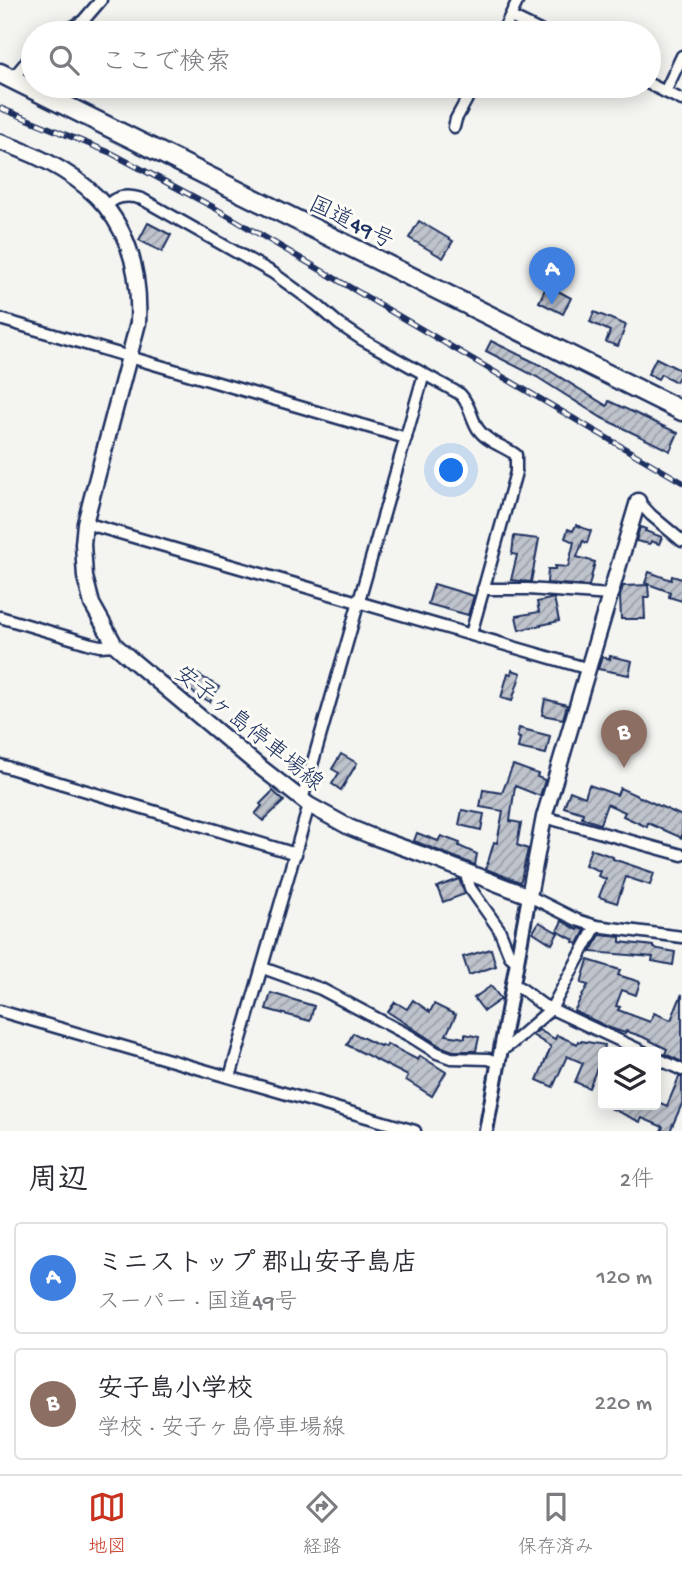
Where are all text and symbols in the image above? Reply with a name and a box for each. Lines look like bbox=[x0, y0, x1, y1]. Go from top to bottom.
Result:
search box bbox=[21, 21, 661, 98]
icon: search bbox=[45, 41, 83, 79]
text: ここで検索 bbox=[101, 49, 231, 80]
street label: 国道49号 bbox=[303, 191, 398, 256]
pin: A bbox=[529, 247, 575, 305]
your location bbox=[434, 453, 468, 487]
street label: 安子ヶ島停車場線 bbox=[168, 661, 328, 798]
pin: B bbox=[601, 710, 647, 768]
map controls bbox=[598, 1047, 661, 1110]
button: layers bbox=[598, 1047, 661, 1110]
text: 周辺 bbox=[28, 1165, 88, 1200]
text: 2件 bbox=[620, 1168, 654, 1195]
text: ミニストップ 郡山安子島店 bbox=[97, 1250, 418, 1281]
text: A bbox=[46, 1265, 60, 1292]
text: 120 m bbox=[597, 1265, 652, 1292]
text: スーパー · 国道49号 bbox=[97, 1290, 298, 1317]
text: 安子島小学校 bbox=[97, 1376, 253, 1407]
text: B bbox=[47, 1391, 59, 1418]
text: 220 m bbox=[595, 1391, 652, 1418]
text: 学校 · 安子ヶ島停車場線 bbox=[97, 1416, 345, 1443]
tab: 地図 bbox=[88, 1488, 126, 1560]
tab: 経路 bbox=[303, 1488, 341, 1560]
tab: 保存済み bbox=[518, 1488, 594, 1560]

